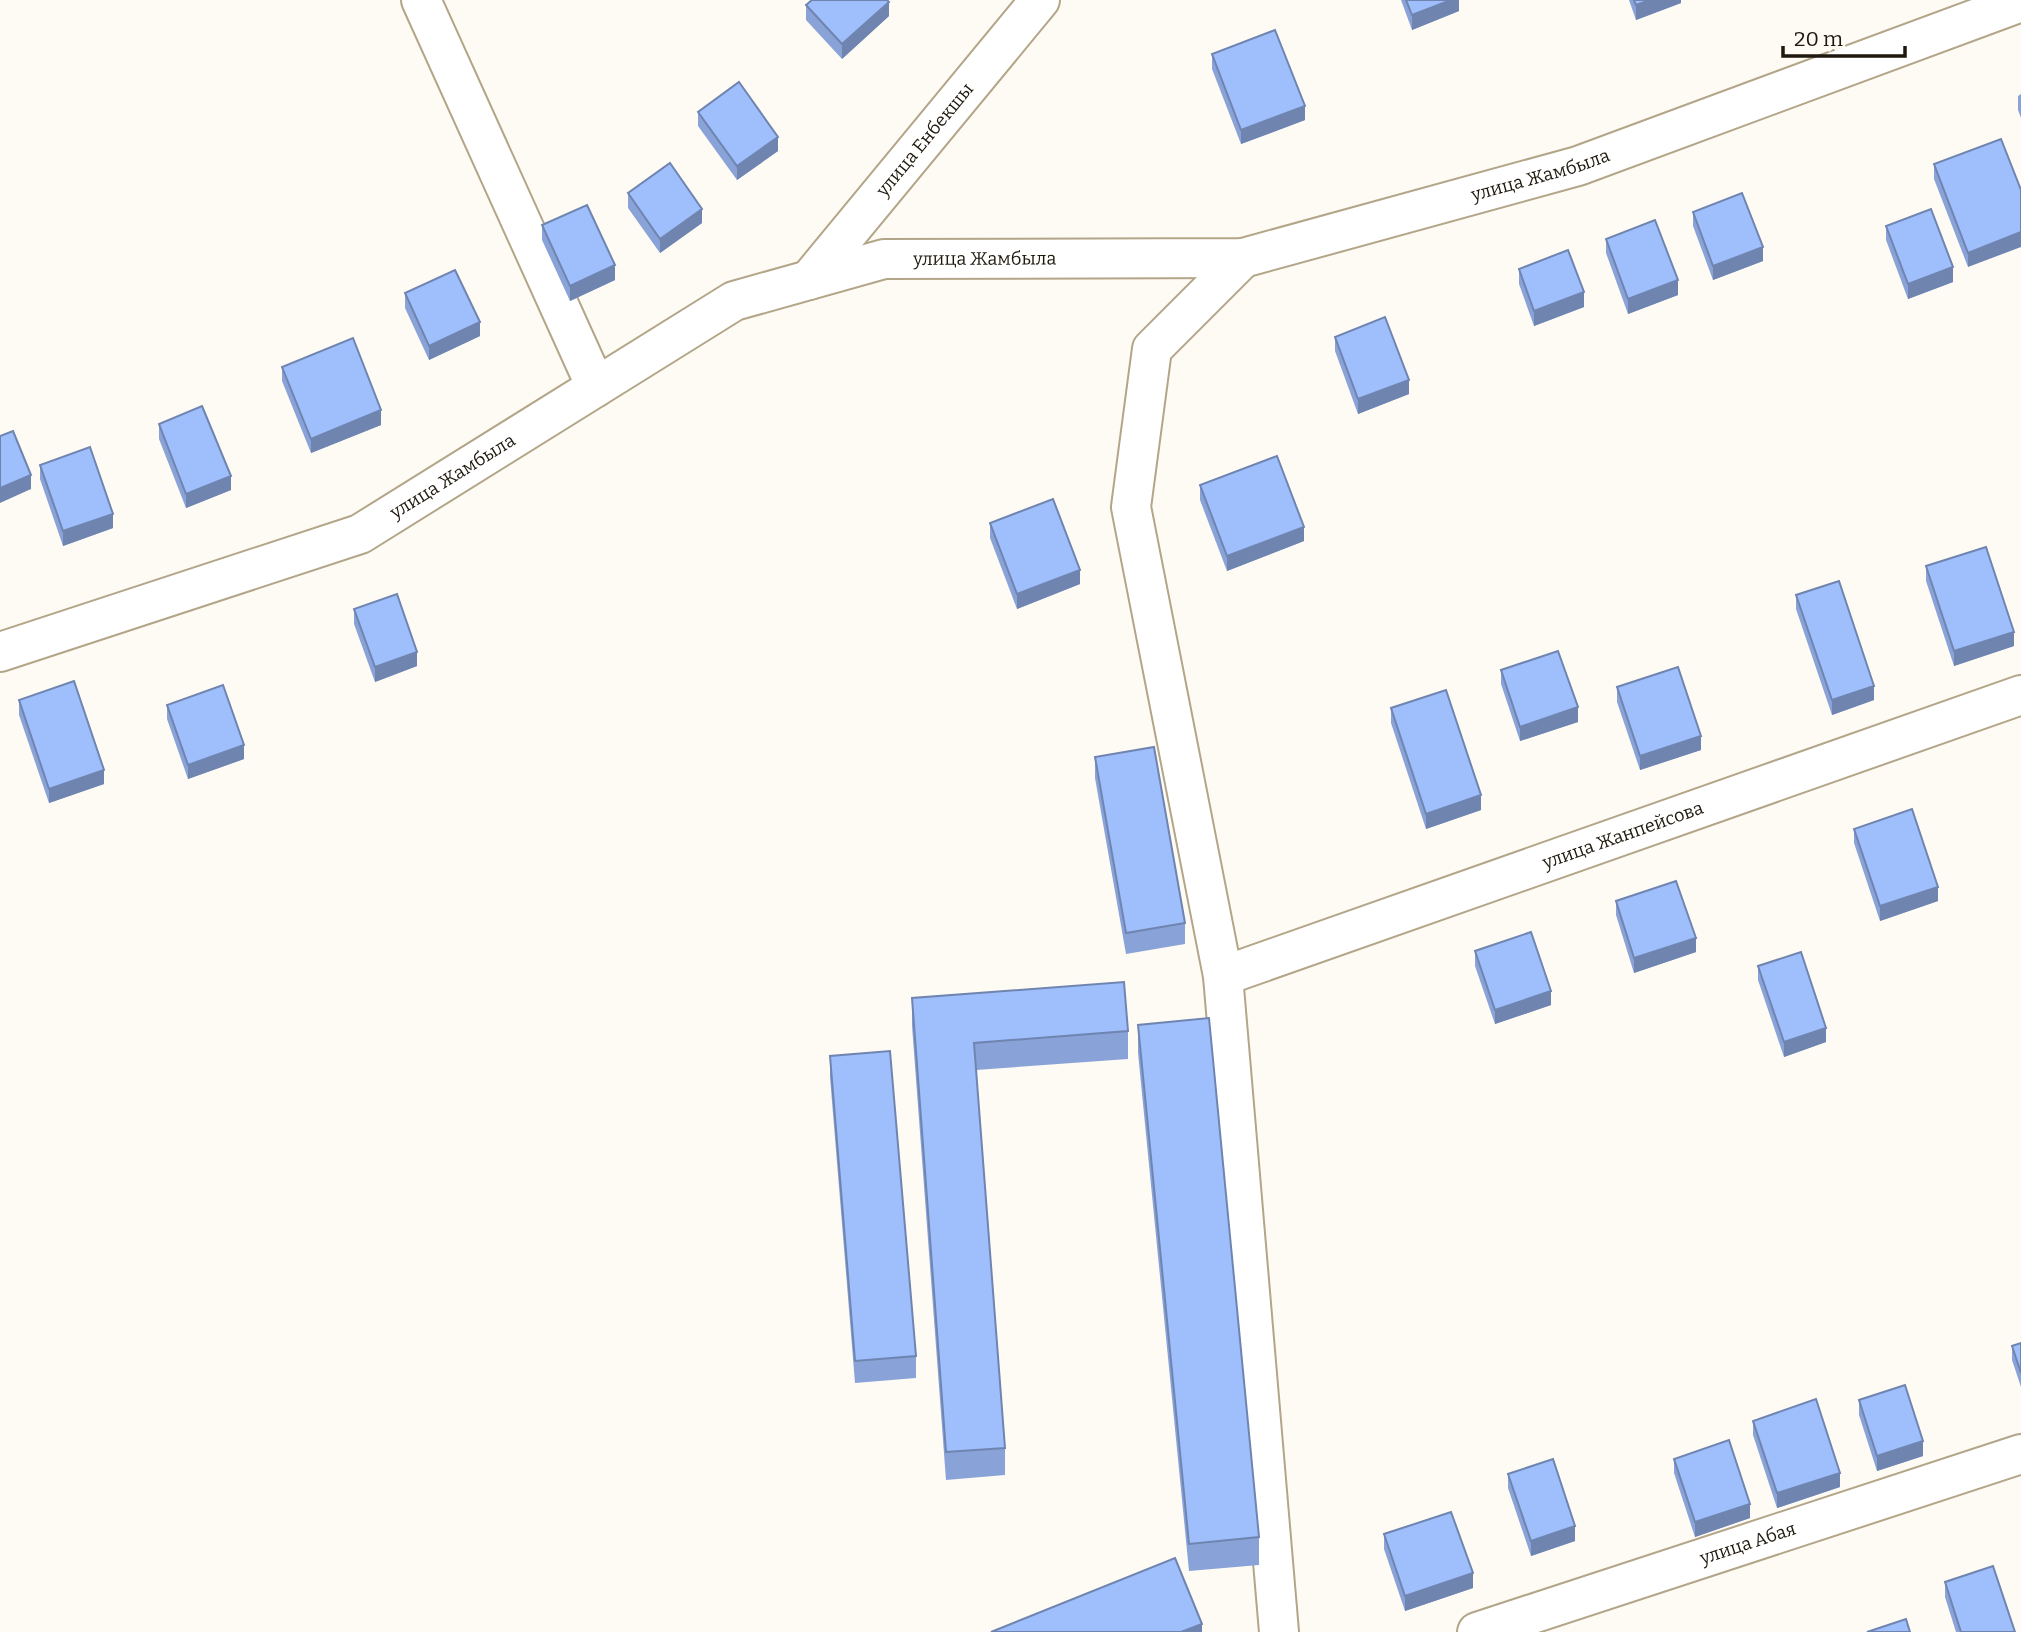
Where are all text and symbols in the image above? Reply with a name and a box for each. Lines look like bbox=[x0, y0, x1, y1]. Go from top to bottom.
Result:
scale bar bbox=[1783, 14, 1906, 58]
text: 20 m bbox=[1794, 26, 1843, 52]
street label: улица Енбекшы bbox=[871, 78, 978, 202]
street label: улица Жамбыла bbox=[1468, 144, 1613, 206]
street label: улица Жамбыла bbox=[912, 248, 1057, 270]
street label: улица Жамбыла bbox=[385, 429, 519, 524]
street label: улица Жанпейсова bbox=[1539, 797, 1706, 874]
street label: улица Абая bbox=[1696, 1517, 1799, 1570]

